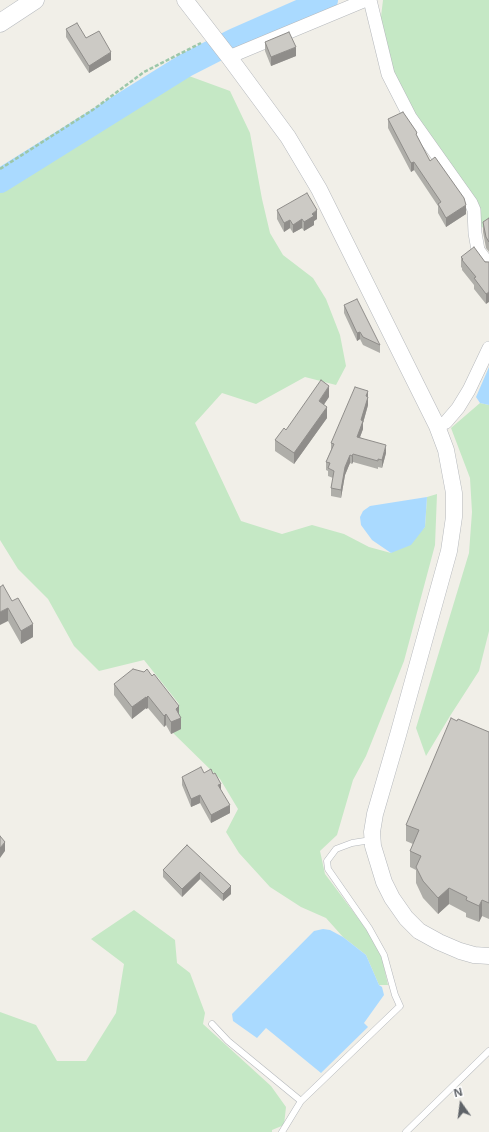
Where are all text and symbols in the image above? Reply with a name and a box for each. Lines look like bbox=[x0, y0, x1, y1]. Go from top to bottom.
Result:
north arrow bbox=[441, 1084, 481, 1124]
text: N bbox=[452, 1084, 464, 1100]

